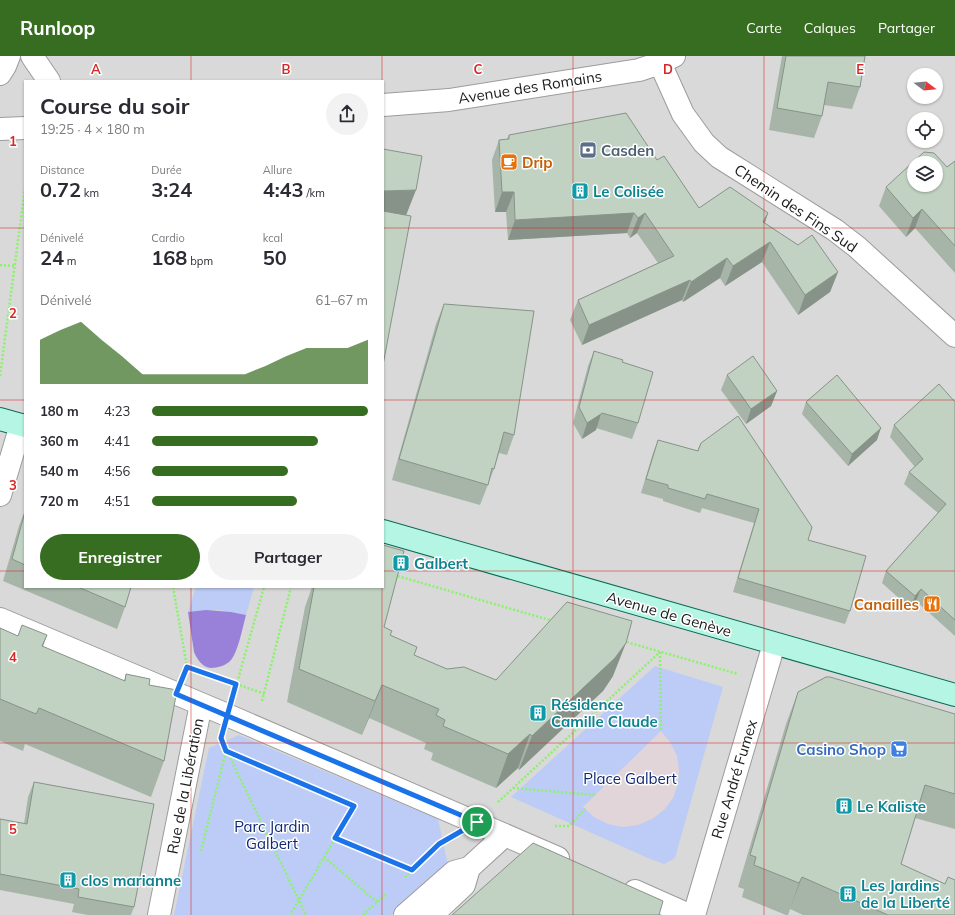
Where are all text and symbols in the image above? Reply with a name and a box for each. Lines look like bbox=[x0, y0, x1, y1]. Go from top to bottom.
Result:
text: Runloop bbox=[20, 16, 95, 40]
text: Carte bbox=[746, 19, 782, 37]
text: Calques bbox=[804, 19, 856, 37]
text: Partager bbox=[878, 19, 935, 37]
text: A bbox=[91, 61, 101, 77]
text: B bbox=[282, 61, 291, 77]
text: C bbox=[474, 61, 483, 77]
text: D bbox=[663, 61, 673, 77]
text: E bbox=[856, 61, 864, 77]
street label: Avenue des Romains bbox=[457, 66, 603, 108]
north arrow bbox=[907, 68, 943, 104]
map controls bbox=[907, 68, 943, 192]
text: Course du soir bbox=[40, 92, 189, 120]
button: share bbox=[326, 93, 368, 135]
button: locate bbox=[907, 112, 943, 148]
text: 19:25 · 4 × 180 m bbox=[40, 121, 145, 137]
text: 1 bbox=[9, 133, 17, 149]
bank icon: Casden bbox=[578, 140, 598, 160]
place label: Casden bbox=[601, 141, 654, 160]
cafe icon: Drip bbox=[499, 152, 519, 172]
place label: Drip bbox=[522, 153, 553, 172]
button: layers bbox=[907, 156, 943, 192]
street label: Chemin des Fins Sud bbox=[731, 160, 861, 256]
text: Distance bbox=[40, 163, 84, 177]
text: Durée bbox=[151, 163, 182, 177]
text: Allure bbox=[263, 163, 292, 177]
text: 0.72 bbox=[40, 177, 81, 202]
text: 3:24 bbox=[151, 177, 192, 202]
text: 4:43 bbox=[263, 177, 304, 202]
building icon: Le Colisée bbox=[570, 181, 590, 201]
place label: Le Colisée bbox=[593, 182, 664, 201]
text: km bbox=[81, 186, 99, 200]
text: /km bbox=[304, 186, 325, 200]
text: Dénivelé bbox=[40, 231, 84, 245]
text: Cardio bbox=[151, 231, 185, 245]
text: kcal bbox=[263, 231, 283, 245]
text: 24 bbox=[40, 245, 64, 270]
text: 168 bbox=[151, 245, 187, 270]
text: 50 bbox=[263, 245, 287, 270]
text: m bbox=[64, 254, 77, 268]
text: bpm bbox=[187, 254, 213, 268]
text: Dénivelé bbox=[40, 292, 92, 308]
text: 61–67 m bbox=[315, 292, 368, 308]
text: 2 bbox=[9, 305, 17, 321]
text: 180 m bbox=[40, 403, 79, 419]
text: 4:23 bbox=[104, 403, 130, 419]
text: 360 m bbox=[40, 433, 79, 449]
text: 4:41 bbox=[104, 433, 130, 449]
text: 540 m bbox=[40, 463, 79, 479]
text: 4:56 bbox=[104, 463, 130, 479]
text: 3 bbox=[9, 477, 17, 493]
text: 720 m bbox=[40, 493, 79, 509]
text: 4:51 bbox=[104, 493, 130, 509]
button: Enregistrer bbox=[40, 534, 200, 580]
button: Partager bbox=[208, 534, 368, 580]
building icon: Galbert bbox=[391, 553, 411, 573]
place label: Galbert bbox=[414, 554, 468, 573]
street label: Avenue de Genève bbox=[604, 587, 734, 641]
restaurant icon: Canailles bbox=[922, 594, 942, 614]
place label: Canailles bbox=[854, 595, 919, 614]
text: 4 bbox=[9, 649, 17, 665]
place label: Résidence Camille Claude bbox=[551, 695, 658, 731]
building icon: Résidence Camille Claude bbox=[528, 703, 548, 723]
street label: Rue de la Libération bbox=[162, 716, 208, 856]
street label: Rue André Fumex bbox=[707, 717, 761, 841]
supermarket icon: Casino Shop bbox=[889, 739, 909, 759]
place label: Casino Shop bbox=[796, 740, 886, 759]
park label: Place Galbert bbox=[583, 769, 677, 788]
building icon: Le Kaliste bbox=[834, 796, 854, 816]
place label: Le Kaliste bbox=[857, 797, 926, 816]
pin bbox=[460, 805, 494, 839]
icon: arrive bbox=[466, 811, 488, 833]
park label: Parc Jardin Galbert bbox=[234, 817, 310, 853]
text: 5 bbox=[9, 821, 17, 837]
building icon: clos marianne bbox=[58, 870, 78, 890]
place label: clos marianne bbox=[81, 871, 181, 890]
place label: Les Jardins de la Liberté bbox=[861, 876, 950, 912]
building icon: Les Jardins de la Liberté bbox=[838, 884, 858, 904]

